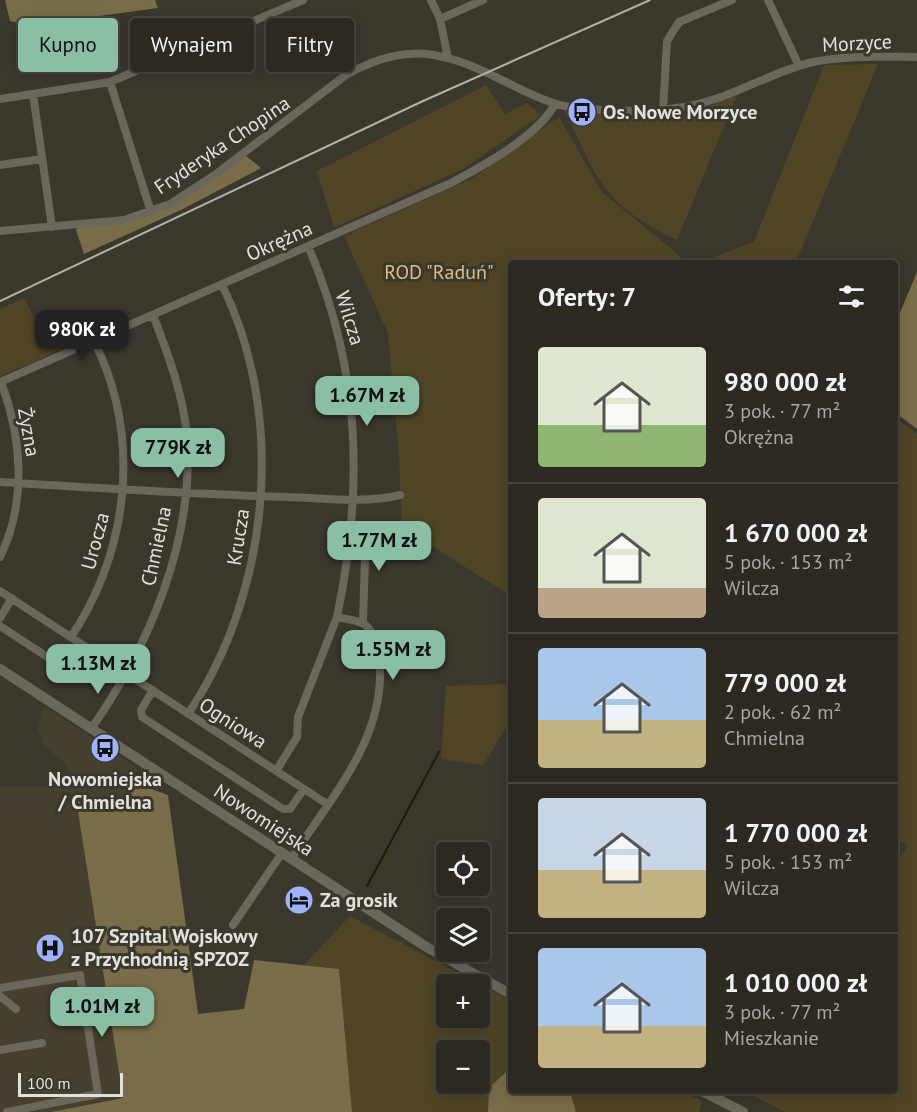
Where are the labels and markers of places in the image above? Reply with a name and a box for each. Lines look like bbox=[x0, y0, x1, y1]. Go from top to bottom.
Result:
bus stop icon: Os. Nowe Morzyce bbox=[566, 96, 598, 128]
place label: Os. Nowe Morzyce bbox=[603, 99, 757, 125]
pin: 980K zł bbox=[27, 310, 137, 361]
pin: 1.67M zł bbox=[305, 376, 429, 427]
pin: 779K zł bbox=[123, 428, 233, 479]
pin: 1.77M zł bbox=[317, 521, 441, 572]
pin: 1.55M zł bbox=[331, 630, 455, 681]
pin: 1.13M zł bbox=[36, 644, 160, 695]
bus stop icon: Nowomiejska / Chmielna bbox=[89, 732, 121, 764]
place label: Nowomiejska / Chmielna bbox=[48, 766, 162, 815]
hotel icon: Za grosik bbox=[283, 884, 315, 916]
place label: Za grosik bbox=[320, 887, 398, 913]
place label: 107 Szpital Wojskowy z Przychodnią SPZOZ bbox=[71, 923, 258, 972]
hospital icon: 107 Szpital Wojskowy z Przychodnią SPZOZ bbox=[34, 932, 66, 964]
pin: 1.01M zł bbox=[40, 987, 164, 1038]

